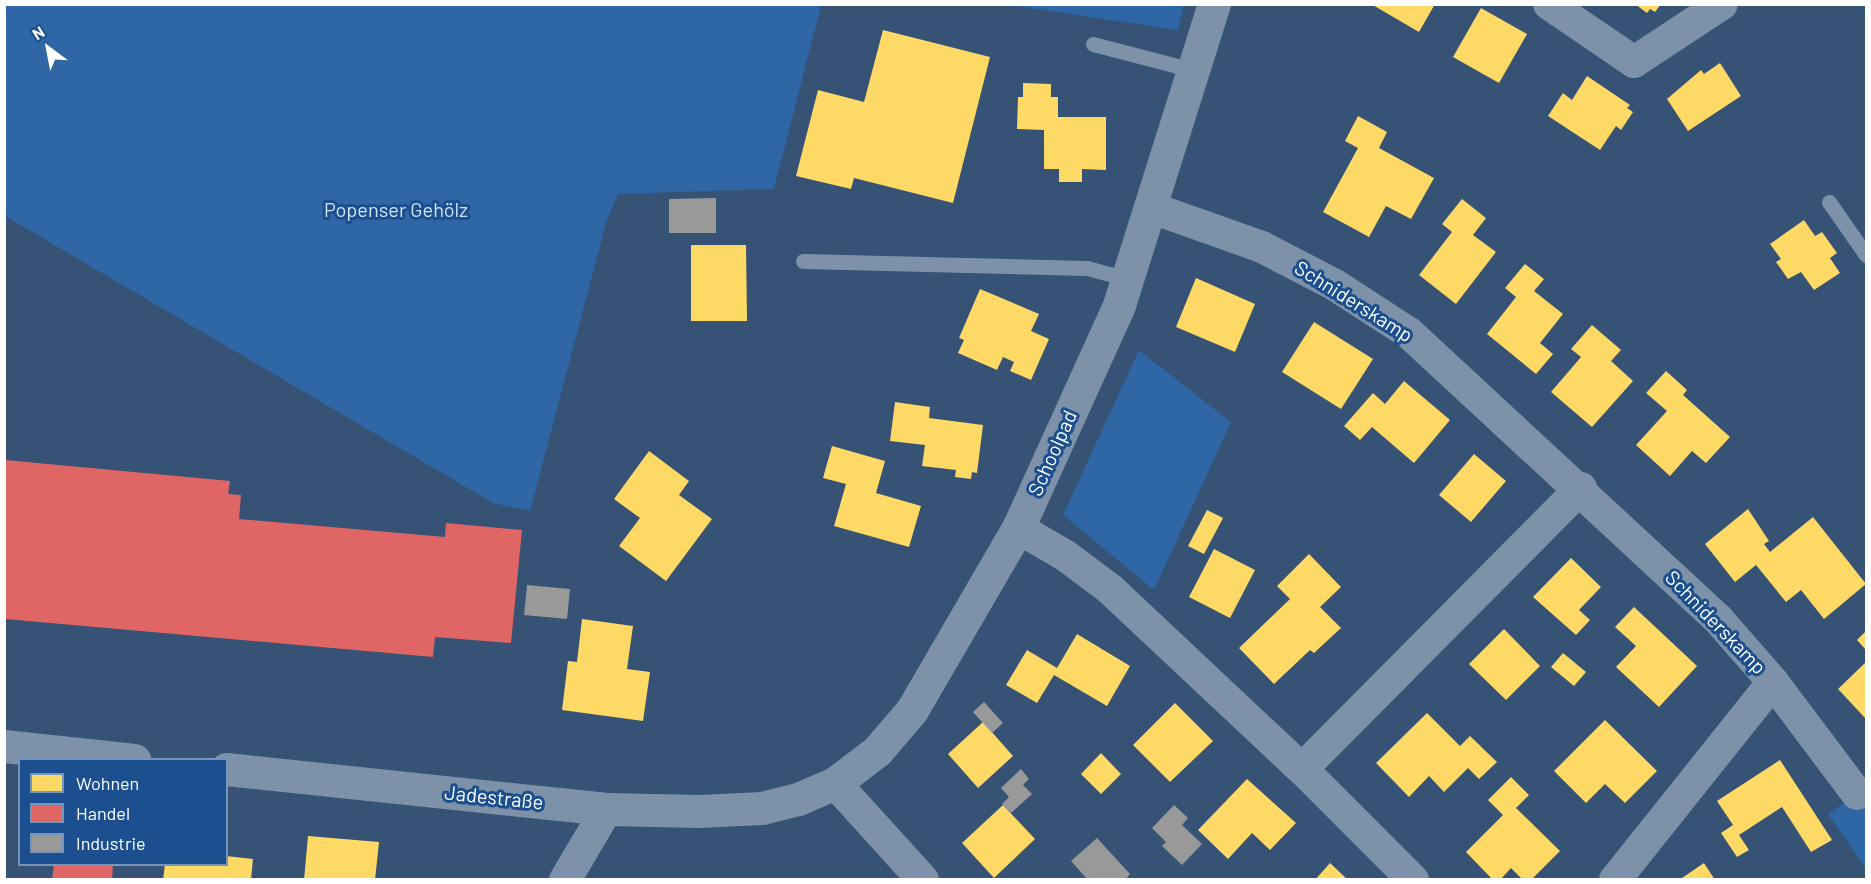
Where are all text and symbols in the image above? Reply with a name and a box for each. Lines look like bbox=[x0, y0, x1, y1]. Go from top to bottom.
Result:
north arrow bbox=[18, 18, 78, 78]
text: N bbox=[29, 21, 48, 43]
park label: Popenser Gehölz bbox=[324, 197, 468, 221]
street label: Schniderskamp bbox=[1290, 255, 1418, 347]
street label: Schoolpad bbox=[1022, 406, 1082, 500]
street label: Schniderskamp bbox=[1661, 565, 1771, 679]
legend bbox=[18, 758, 228, 866]
text: Wohnen bbox=[76, 772, 139, 794]
street label: Jadestraße bbox=[443, 780, 545, 814]
text: Handel bbox=[76, 802, 130, 824]
text: Industrie bbox=[76, 832, 146, 854]

